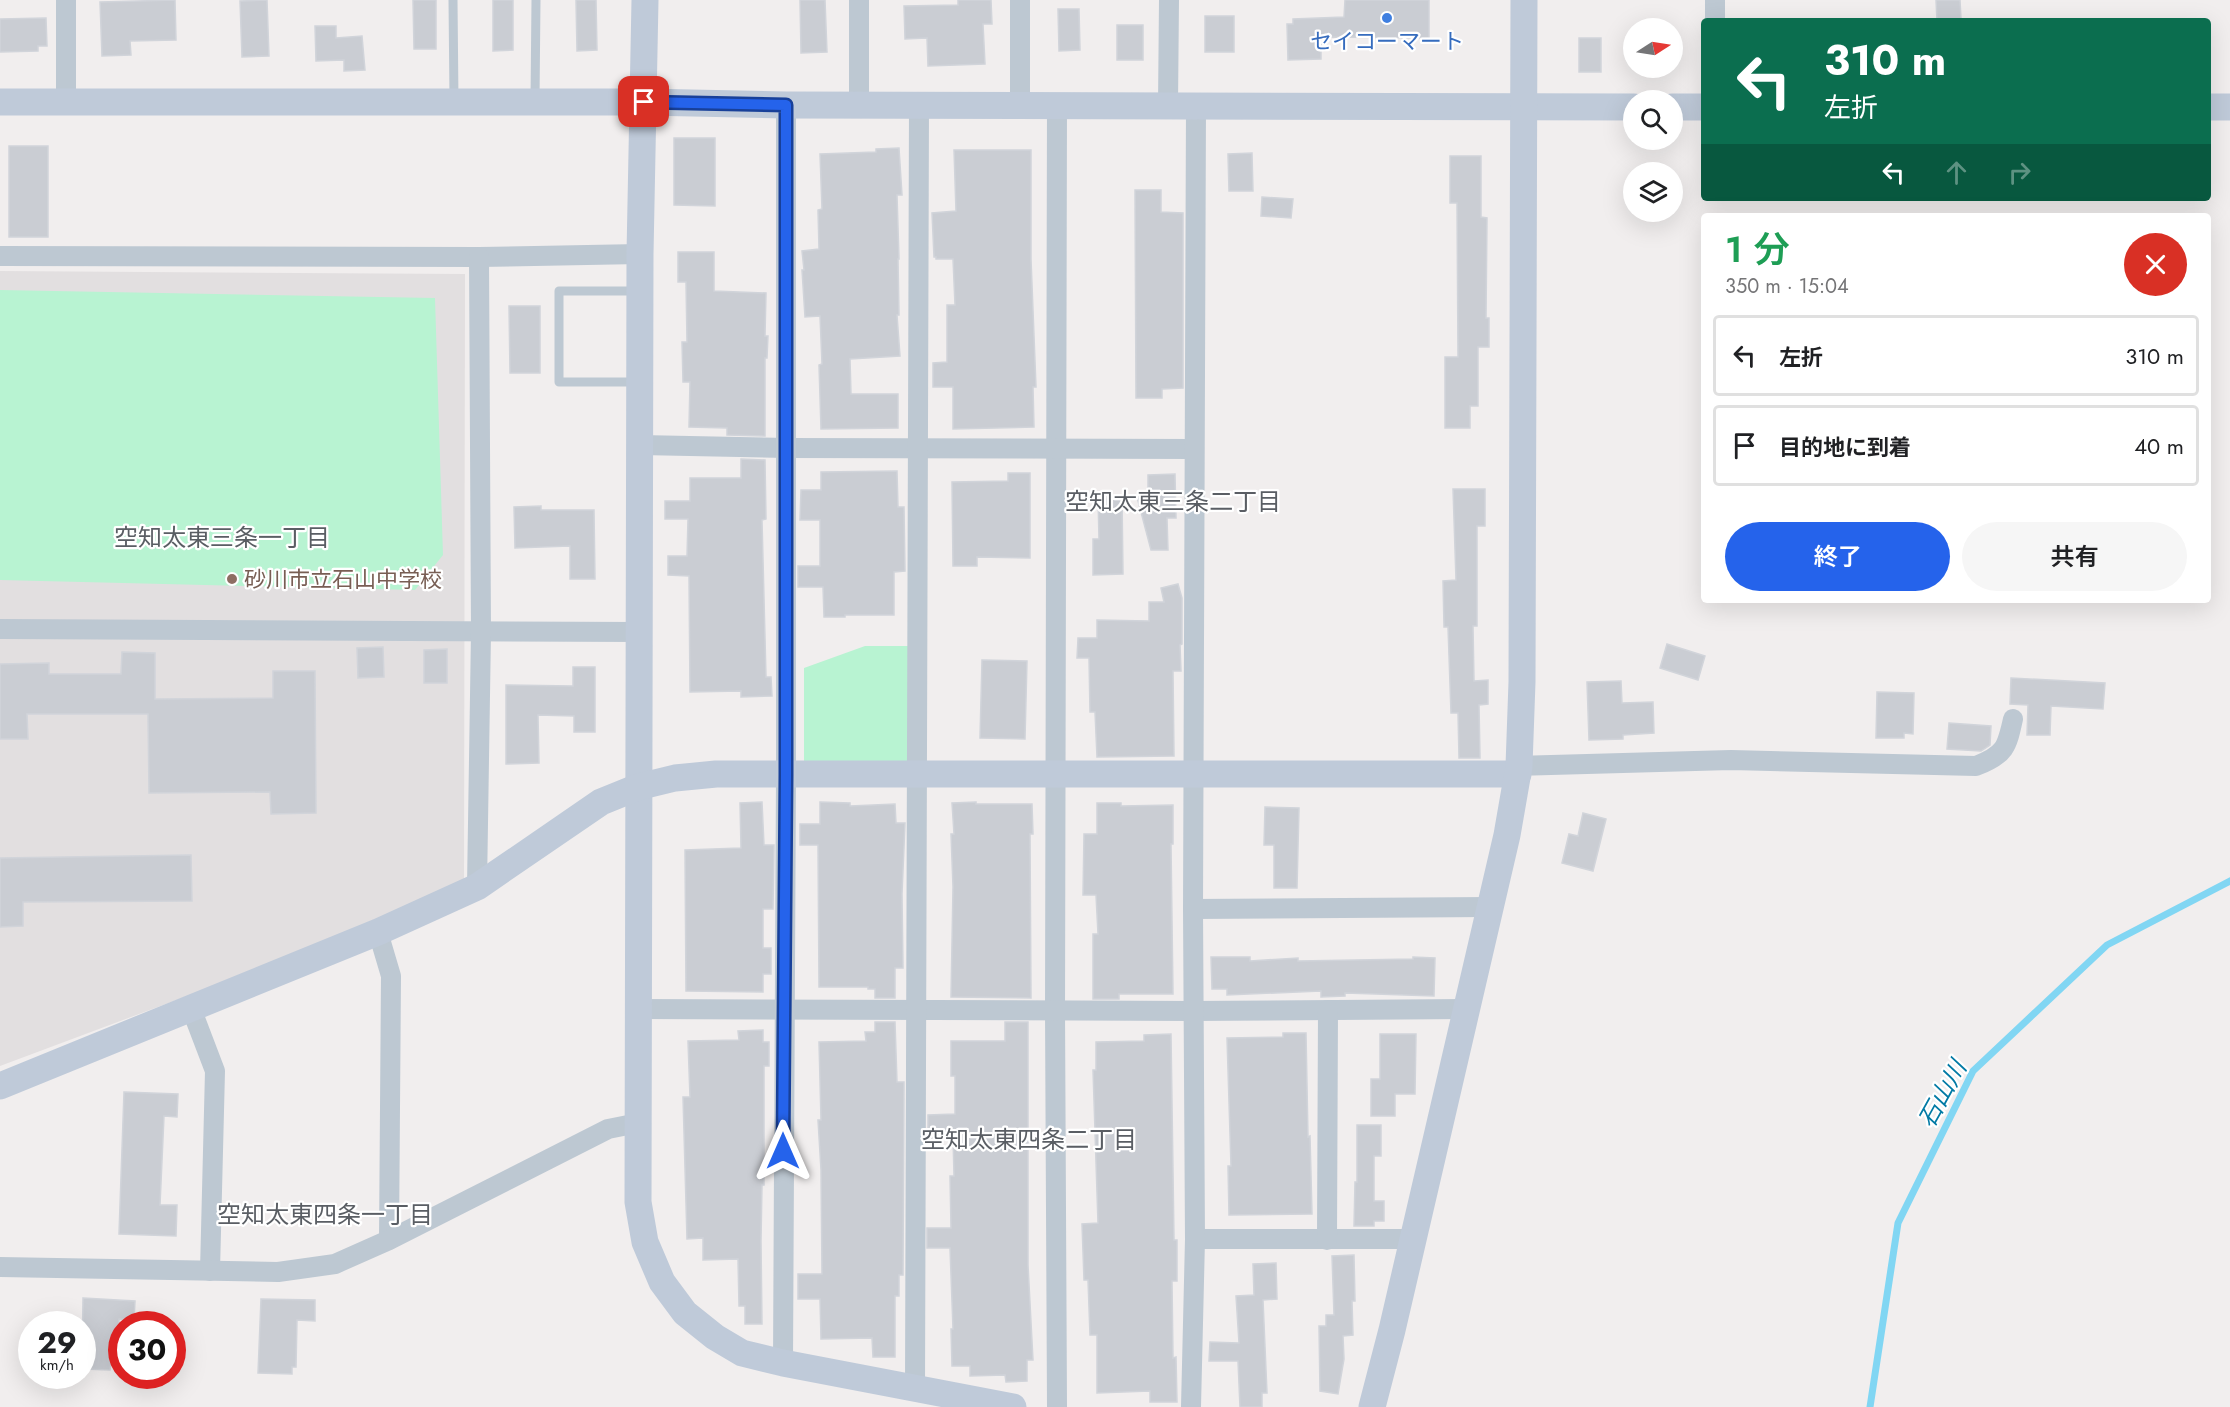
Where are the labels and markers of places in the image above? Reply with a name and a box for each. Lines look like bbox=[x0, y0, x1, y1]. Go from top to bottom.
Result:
marker: セイコーマート bbox=[1380, 11, 1394, 25]
place label: セイコーマート bbox=[1310, 25, 1464, 57]
pin bbox=[618, 76, 669, 127]
place label: 砂川市立石山中学校 bbox=[244, 563, 442, 595]
marker: 砂川市立石山中学校 bbox=[225, 572, 239, 586]

